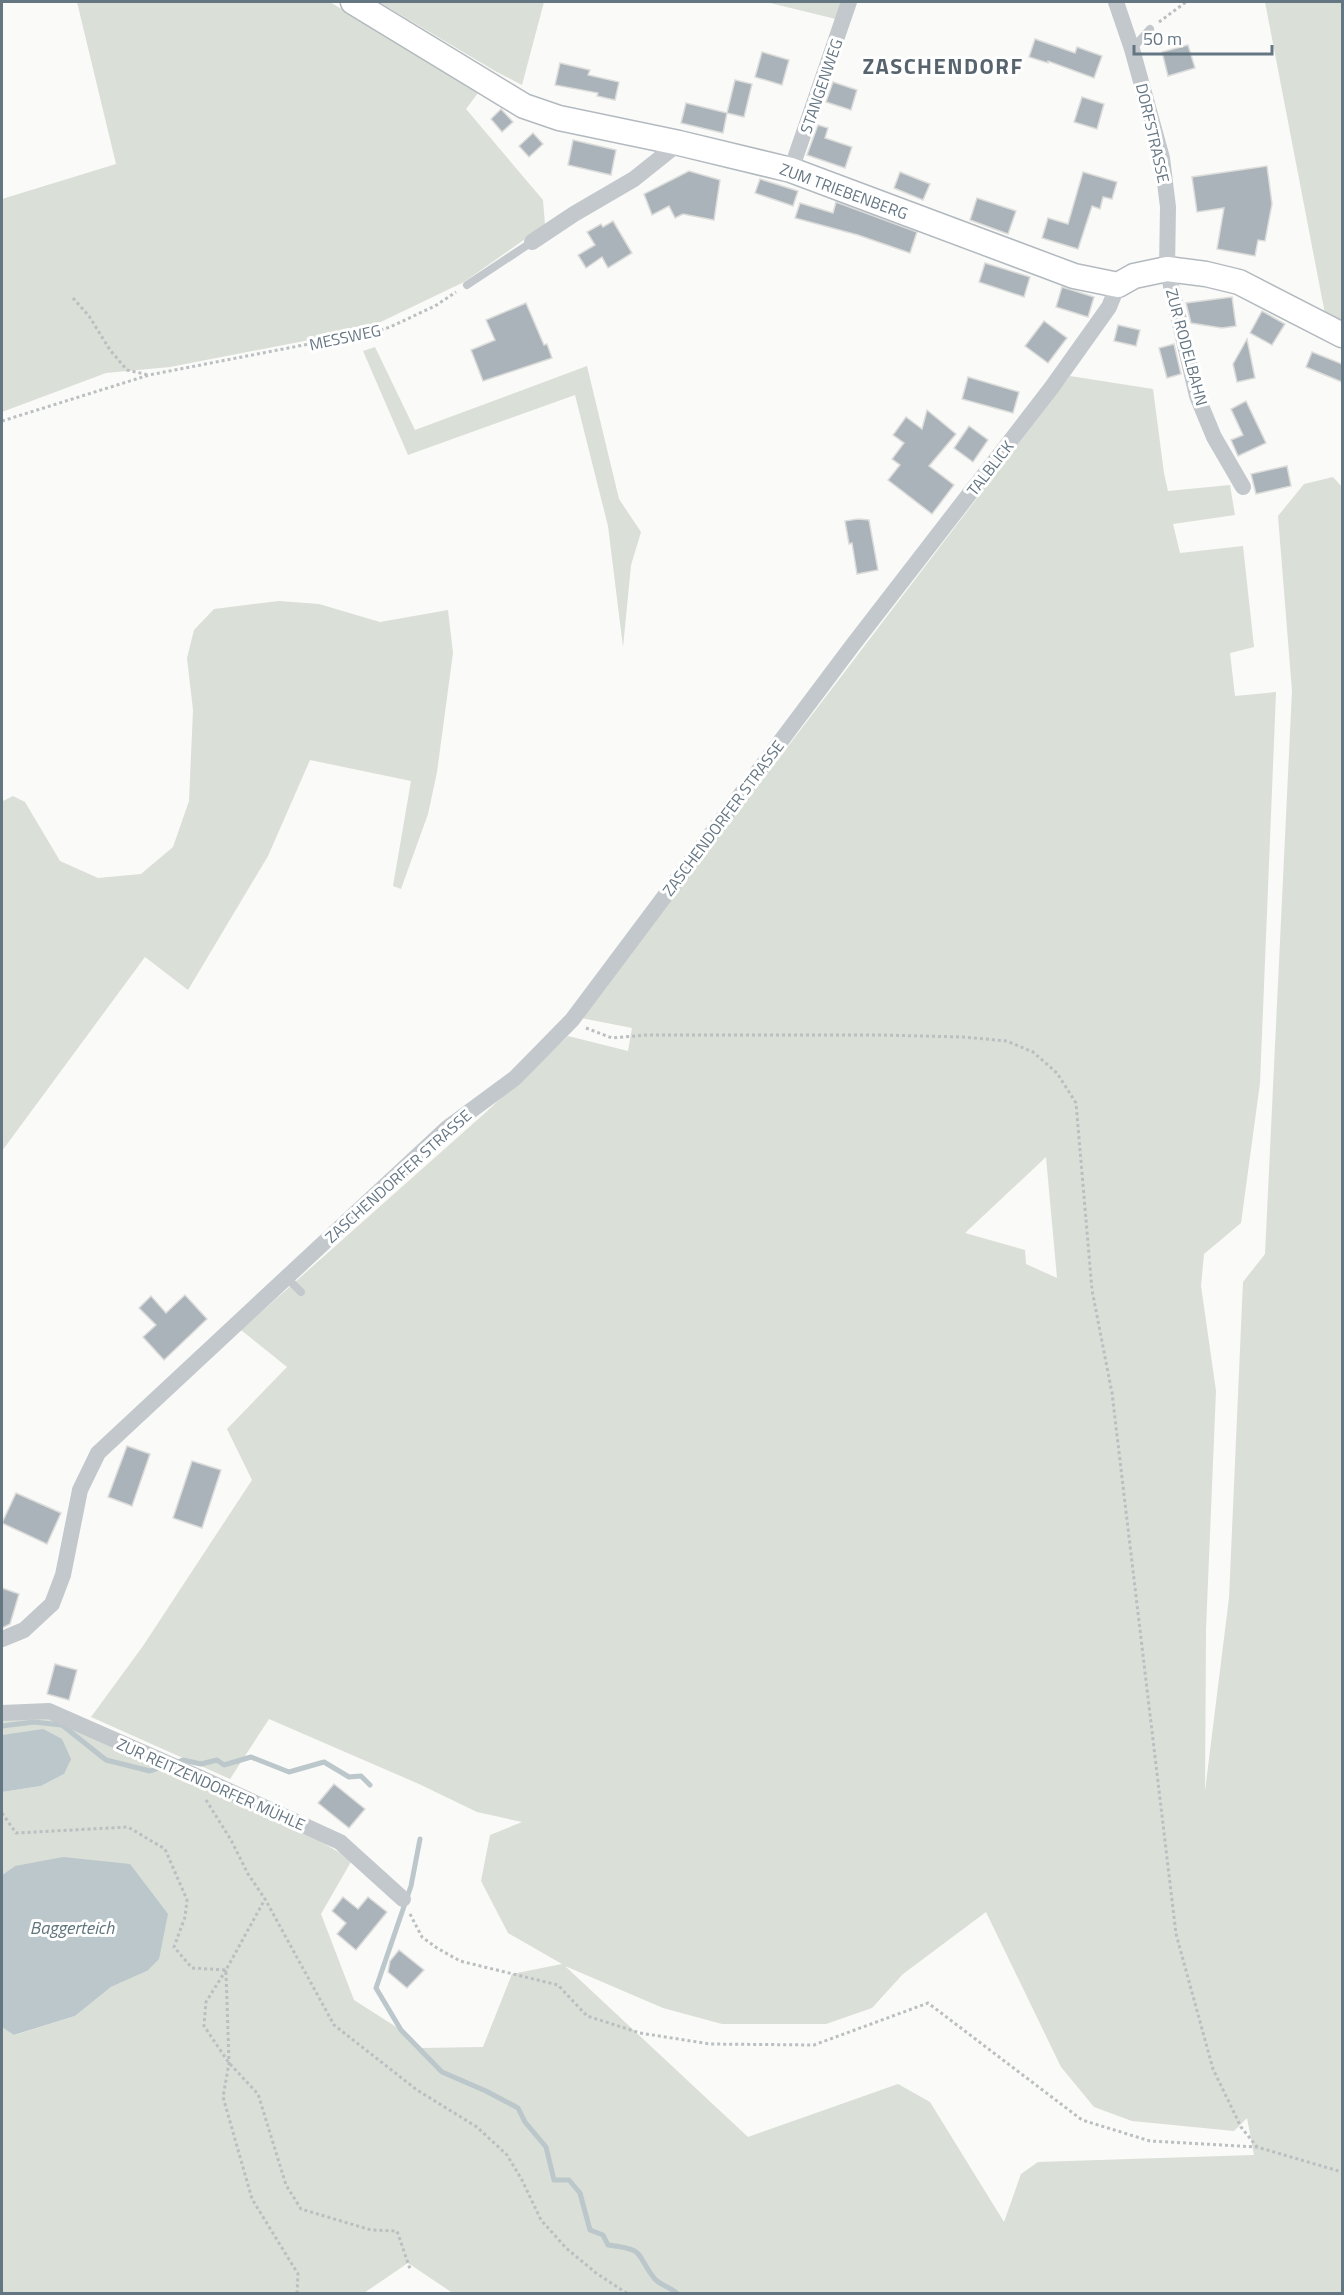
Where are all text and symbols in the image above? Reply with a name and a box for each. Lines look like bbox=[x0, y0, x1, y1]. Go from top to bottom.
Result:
scale bar bbox=[1134, 18, 1272, 56]
text: 50 m bbox=[1143, 25, 1182, 52]
street label: STANGENWEG bbox=[794, 35, 848, 137]
district label: ZASCHENDORF bbox=[862, 49, 1024, 83]
street label: DORFSTRASSE bbox=[1130, 81, 1176, 185]
street label: ZUM TRIEBENBERG bbox=[777, 157, 911, 225]
street label: ZUR RODELBAHN bbox=[1160, 286, 1214, 408]
street label: MESSWEG bbox=[307, 318, 383, 356]
street label: TALBLICK bbox=[961, 435, 1019, 501]
street label: ZASCHENDORFER STRASSE bbox=[656, 735, 790, 901]
street label: ZASCHENDORFER STRASSE bbox=[319, 1104, 477, 1248]
street label: ZUR REITZENDORFER MÜHLE bbox=[113, 1732, 309, 1837]
water label: Baggerteich bbox=[30, 1914, 115, 1941]

